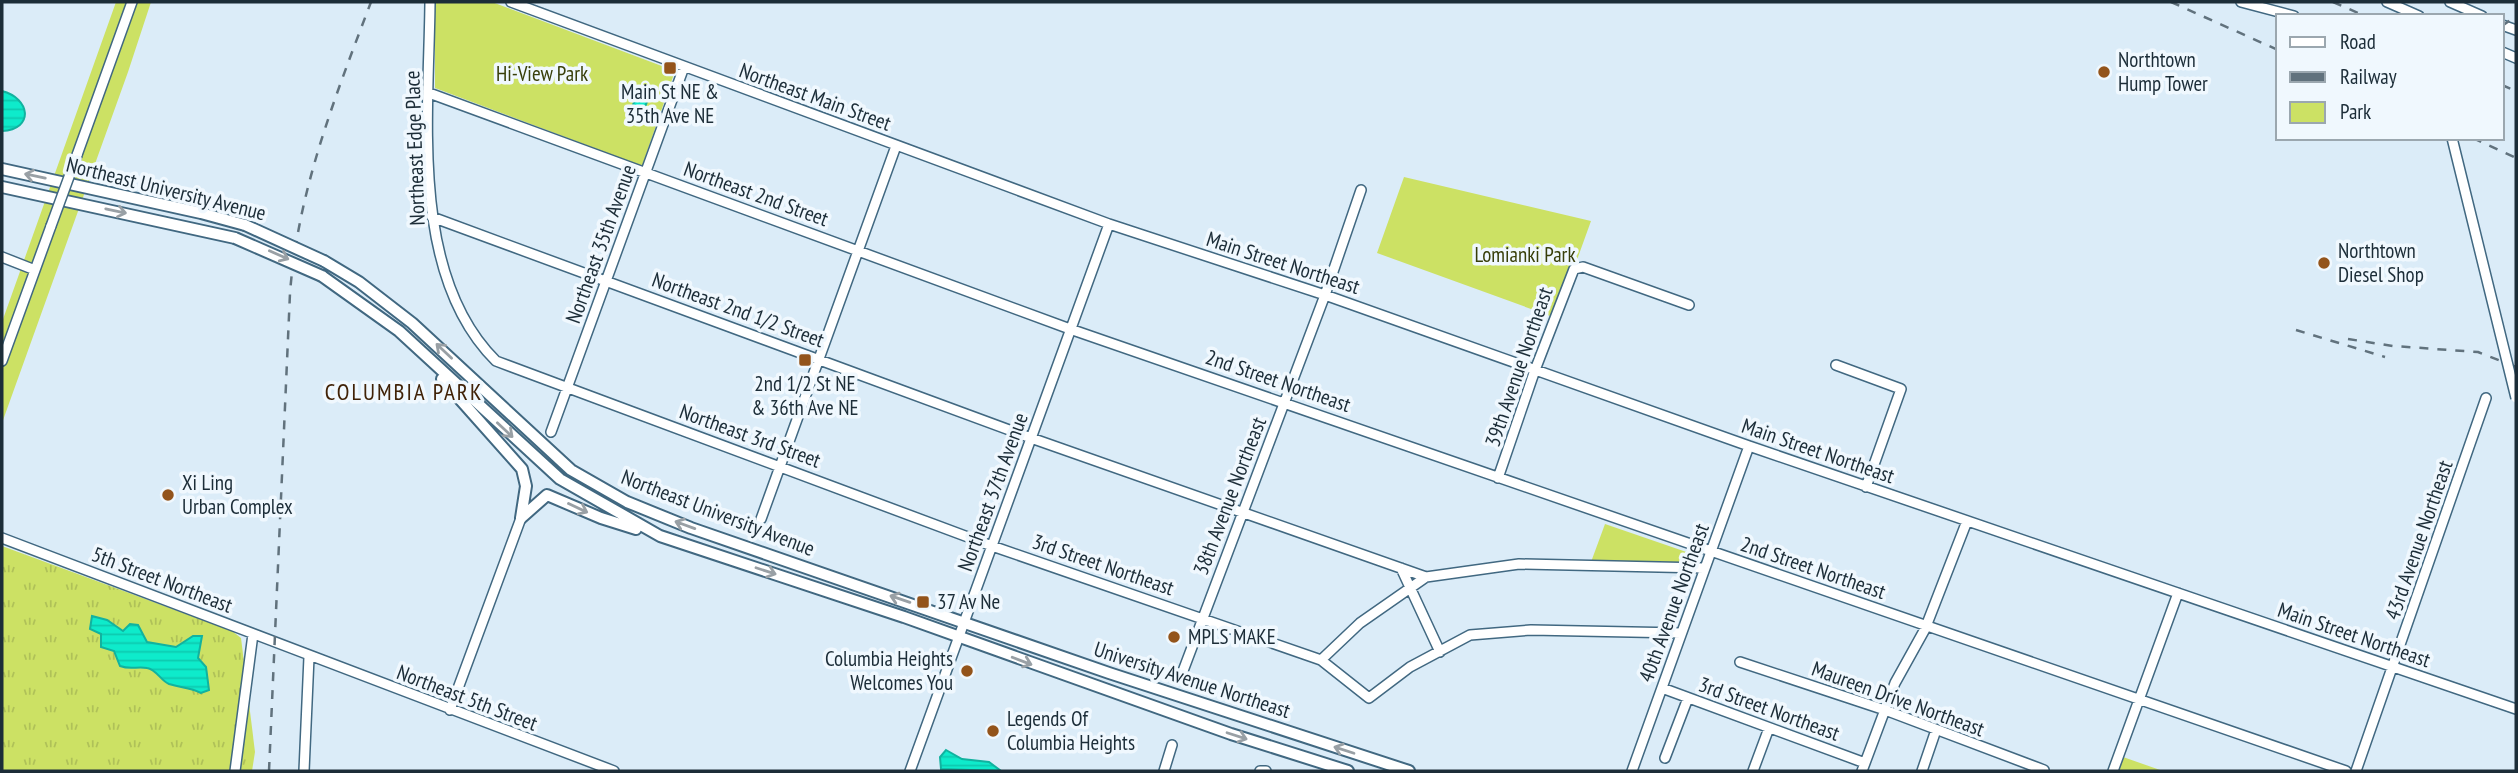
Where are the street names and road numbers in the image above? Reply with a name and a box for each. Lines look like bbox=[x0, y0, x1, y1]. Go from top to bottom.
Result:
street label: Northeast Main Street bbox=[736, 57, 895, 137]
street label: Northeast Edge Place bbox=[398, 70, 431, 226]
street label: Northeast University Avenue bbox=[63, 151, 269, 226]
street label: Northeast 2nd Street bbox=[680, 155, 832, 232]
street label: Northeast 35th Avenue bbox=[559, 161, 642, 327]
street label: Main Street Northeast bbox=[1203, 225, 1363, 300]
street label: Northeast 2nd 1/2 Street bbox=[648, 266, 828, 353]
street label: 39th Avenue Northeast bbox=[1479, 283, 1559, 450]
street label: 2nd Street Northeast bbox=[1202, 343, 1354, 418]
street label: Northeast 3rd Street bbox=[676, 397, 825, 474]
street label: Northeast 37th Avenue bbox=[951, 409, 1034, 575]
street label: Main Street Northeast bbox=[1738, 412, 1898, 489]
street label: 38th Avenue Northeast bbox=[1187, 413, 1272, 579]
street label: 43rd Avenue Northeast bbox=[2379, 456, 2459, 623]
street label: Northeast University Avenue bbox=[618, 463, 819, 562]
street label: 40th Avenue Northeast bbox=[1632, 520, 1715, 686]
street label: 3rd Street Northeast bbox=[1029, 528, 1178, 601]
street label: 2nd Street Northeast bbox=[1737, 530, 1889, 605]
street label: 5th Street Northeast bbox=[88, 540, 237, 619]
street label: Main Street Northeast bbox=[2274, 596, 2434, 673]
street label: University Avenue Northeast bbox=[1091, 635, 1294, 724]
street label: Maureen Drive Northeast bbox=[1808, 655, 1988, 742]
street label: Northeast 5th Street bbox=[393, 658, 542, 737]
street label: 3rd Street Northeast bbox=[1695, 670, 1844, 747]

